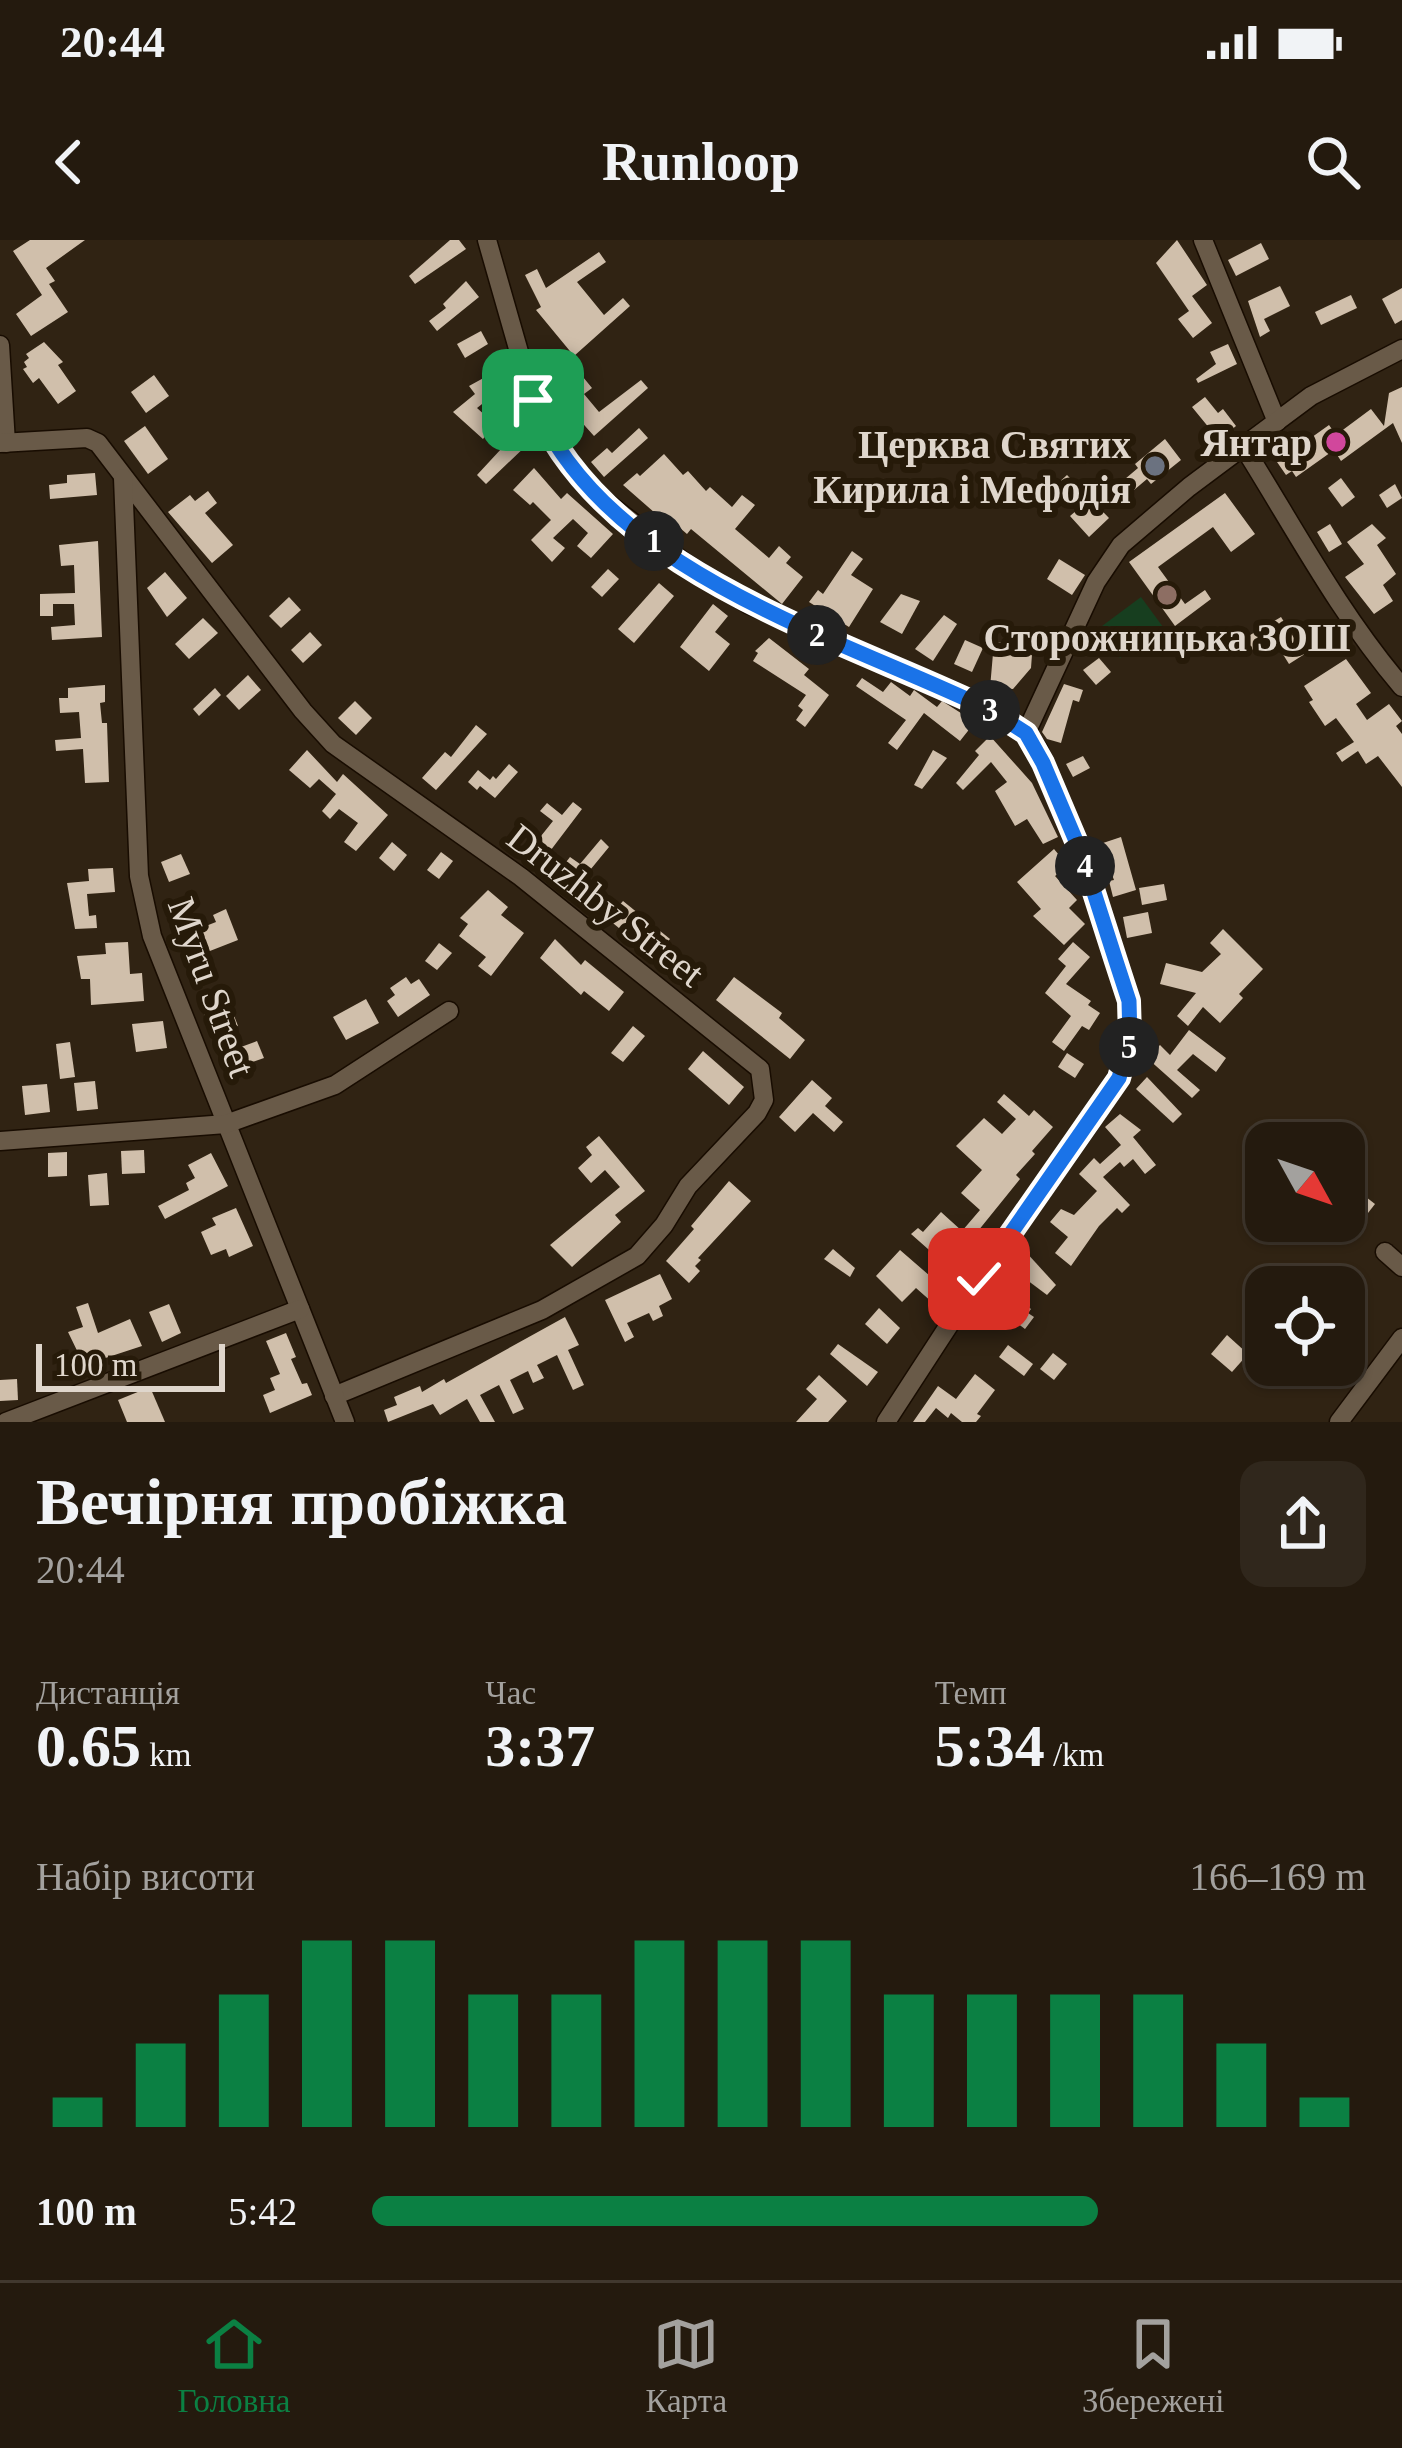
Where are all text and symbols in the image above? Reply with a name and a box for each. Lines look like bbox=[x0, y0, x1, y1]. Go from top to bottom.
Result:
text: 20:44 bbox=[60, 17, 165, 67]
icon: back bbox=[36, 129, 102, 195]
icon: search bbox=[1300, 129, 1366, 195]
text: Runloop bbox=[602, 132, 800, 192]
pin bbox=[482, 349, 584, 451]
icon: arrive bbox=[500, 367, 566, 433]
place label: Янтар bbox=[1201, 421, 1312, 465]
place label: Церква Святих Кирила і Мефодія bbox=[813, 423, 1131, 512]
marker: Янтар bbox=[1323, 429, 1349, 455]
marker: Церква Святих Кирила і Мефодія bbox=[1142, 453, 1168, 479]
pin: 1 bbox=[624, 511, 684, 571]
text: 1 bbox=[646, 523, 662, 559]
marker: Сторожницька ЗОШ bbox=[1154, 582, 1180, 608]
pin: 2 bbox=[787, 605, 847, 665]
place label: Сторожницька ЗОШ bbox=[983, 616, 1351, 660]
text: 2 bbox=[809, 617, 825, 653]
pin: 3 bbox=[960, 680, 1020, 740]
text: 3 bbox=[982, 692, 998, 728]
street label: Druzhby Street bbox=[499, 815, 713, 996]
pin: 4 bbox=[1055, 836, 1115, 896]
text: 4 bbox=[1077, 848, 1093, 884]
street label: Myru Street bbox=[159, 892, 264, 1083]
pin: 5 bbox=[1099, 1017, 1159, 1077]
text: 5 bbox=[1121, 1029, 1137, 1065]
north arrow bbox=[1245, 1122, 1365, 1242]
map controls bbox=[1245, 1122, 1365, 1386]
pin bbox=[928, 1228, 1030, 1330]
icon: check bbox=[946, 1246, 1012, 1312]
button: locate bbox=[1245, 1266, 1365, 1386]
scale bar bbox=[36, 1338, 225, 1391]
text: 100 m bbox=[54, 1347, 137, 1383]
button: share bbox=[1240, 1461, 1366, 1587]
text: Вечірня пробіжка bbox=[36, 1465, 567, 1538]
text: 20:44 bbox=[36, 1548, 125, 1591]
text: Дистанція bbox=[36, 1675, 180, 1711]
text: Час bbox=[485, 1675, 536, 1711]
text: Темп bbox=[935, 1675, 1007, 1711]
text: 0.65 bbox=[36, 1713, 141, 1779]
text: 3:37 bbox=[485, 1713, 595, 1779]
text: 5:34 bbox=[935, 1713, 1045, 1779]
text: km bbox=[141, 1737, 191, 1773]
text: /km bbox=[1045, 1737, 1104, 1773]
text: Набір висоти bbox=[36, 1855, 255, 1898]
text: 166–169 m bbox=[1189, 1855, 1366, 1898]
text: 100 m bbox=[36, 2190, 137, 2233]
text: 5:42 bbox=[228, 2190, 297, 2233]
tab: Головна bbox=[177, 2311, 291, 2420]
tab: Карта bbox=[645, 2311, 727, 2420]
tab: Збережені bbox=[1082, 2311, 1225, 2420]

